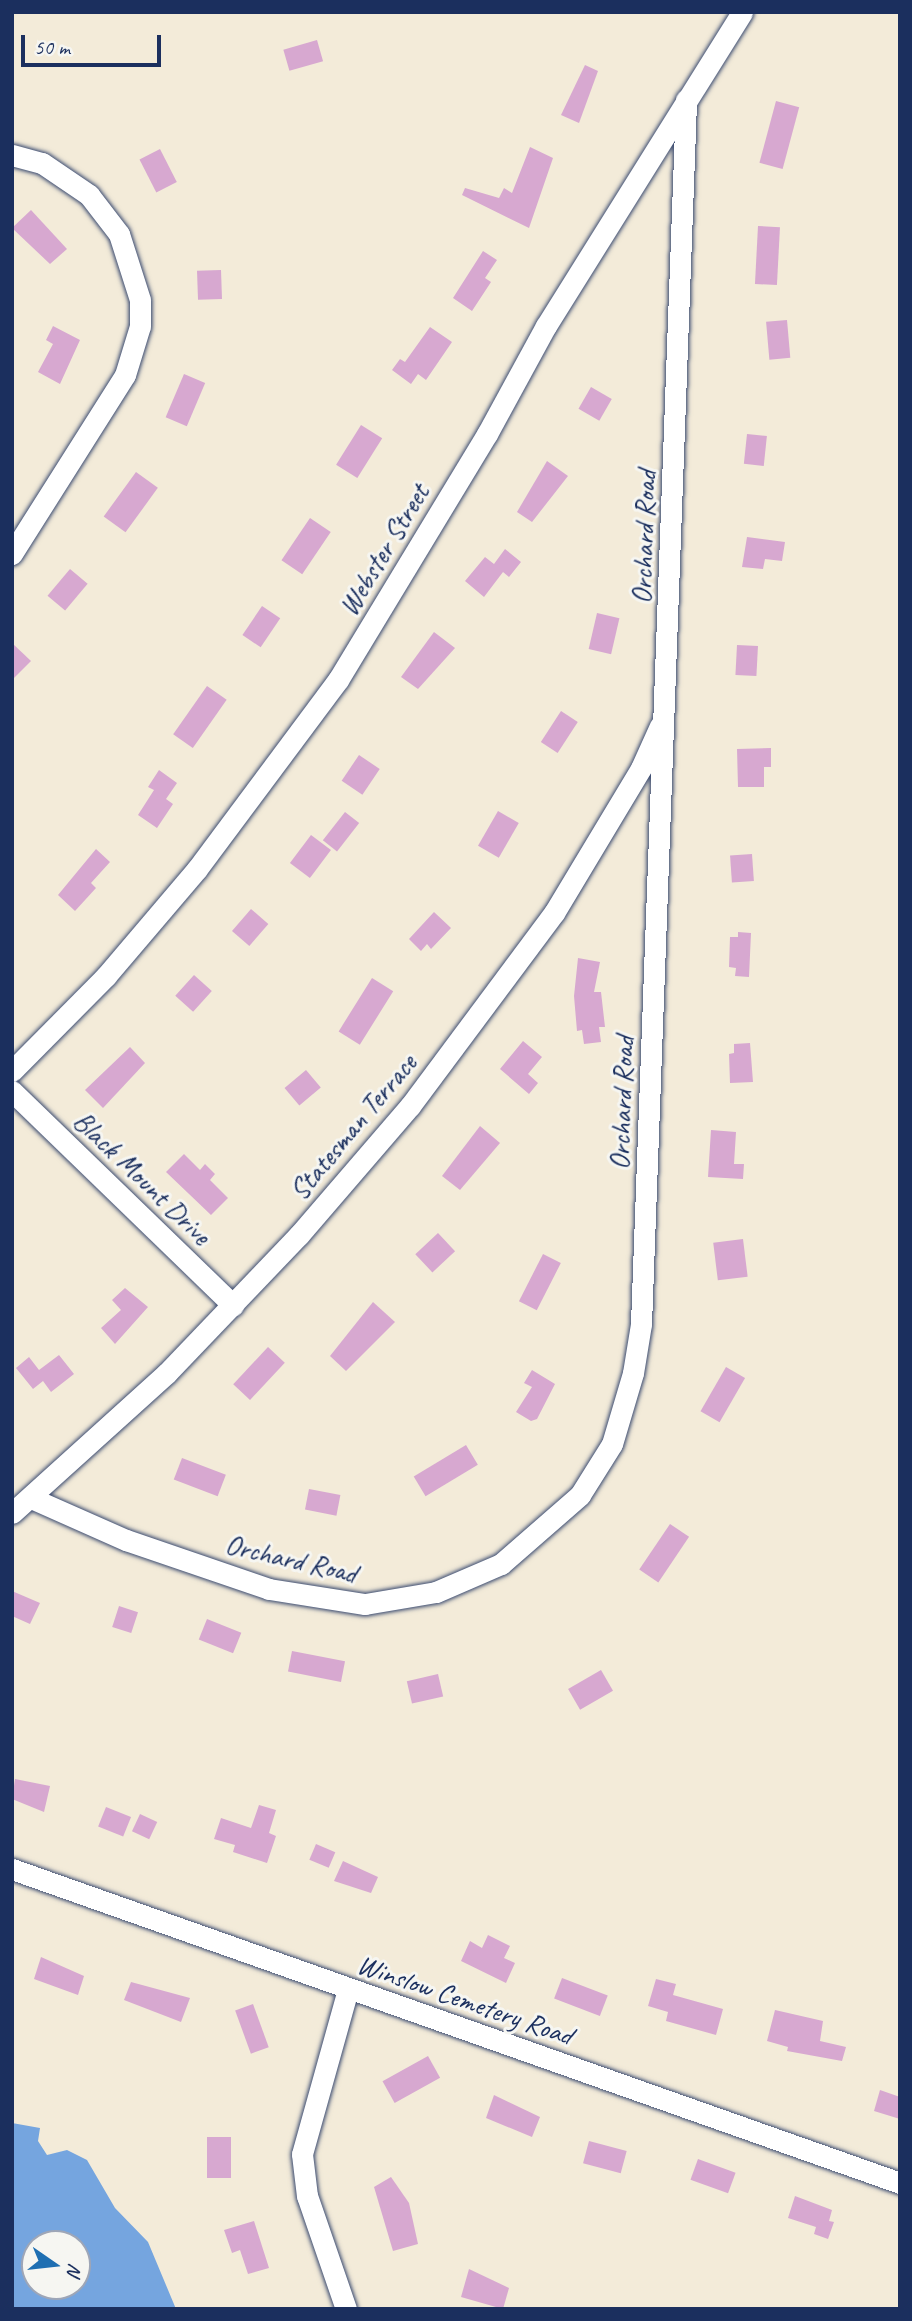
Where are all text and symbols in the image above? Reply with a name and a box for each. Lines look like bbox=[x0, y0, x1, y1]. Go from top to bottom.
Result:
scale bar bbox=[24, 21, 164, 65]
text: 50 m bbox=[34, 34, 70, 60]
street label: Orchard Road bbox=[625, 470, 663, 604]
street label: Webster Street bbox=[332, 478, 436, 622]
street label: Orchard Road bbox=[603, 1036, 641, 1170]
street label: Statesman Terrace bbox=[282, 1047, 424, 1207]
street label: Black Mount Drive bbox=[66, 1104, 218, 1252]
street label: Orchard Road bbox=[222, 1528, 360, 1590]
street label: Winslow Cemetery Road bbox=[354, 1948, 576, 2052]
north arrow bbox=[21, 2230, 91, 2300]
text: N bbox=[61, 2261, 88, 2278]

